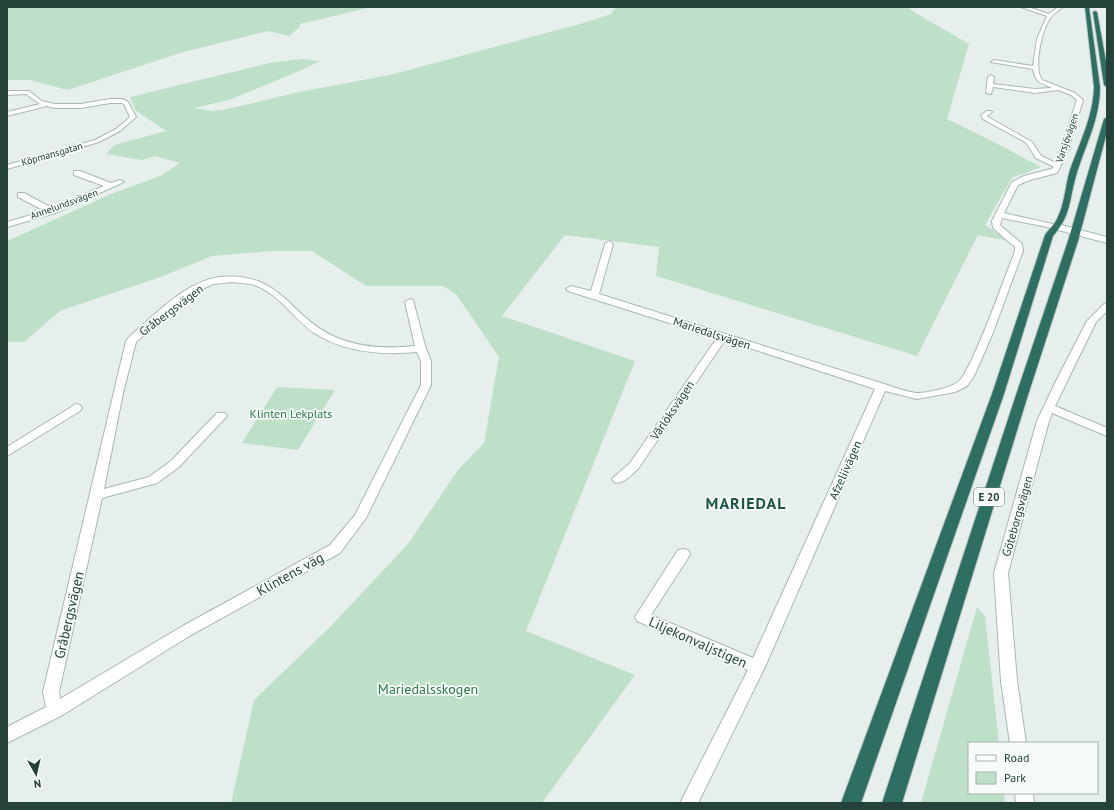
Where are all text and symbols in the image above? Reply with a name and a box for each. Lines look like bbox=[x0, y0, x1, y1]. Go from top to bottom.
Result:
street label: Varsjövägen bbox=[1052, 112, 1082, 165]
street label: Köpmansgatan bbox=[20, 139, 84, 169]
street label: Annelundsvägen bbox=[28, 186, 100, 222]
street label: Gråbergsvägen bbox=[136, 281, 206, 339]
street label: Mariedalsvägen bbox=[671, 313, 753, 353]
street label: Vårlöksvägen bbox=[646, 378, 697, 443]
park label: Klinten Lekplats bbox=[250, 406, 332, 421]
street label: Afzeliivägen bbox=[825, 438, 865, 502]
street label: Göteborgsvägen bbox=[998, 474, 1036, 558]
road number: E 20 bbox=[974, 488, 1004, 506]
district label: MARIEDAL bbox=[706, 493, 786, 513]
street label: Klintens väg bbox=[253, 548, 327, 600]
street label: Gråbergsvägen bbox=[50, 570, 88, 660]
street label: Liljekonvaljstigen bbox=[646, 612, 750, 672]
park label: Mariedalsskogen bbox=[378, 680, 478, 698]
legend bbox=[968, 742, 1098, 794]
text: Road bbox=[1004, 750, 1029, 765]
north arrow bbox=[16, 754, 56, 794]
text: Park bbox=[1004, 770, 1026, 785]
text: N bbox=[33, 776, 42, 791]

